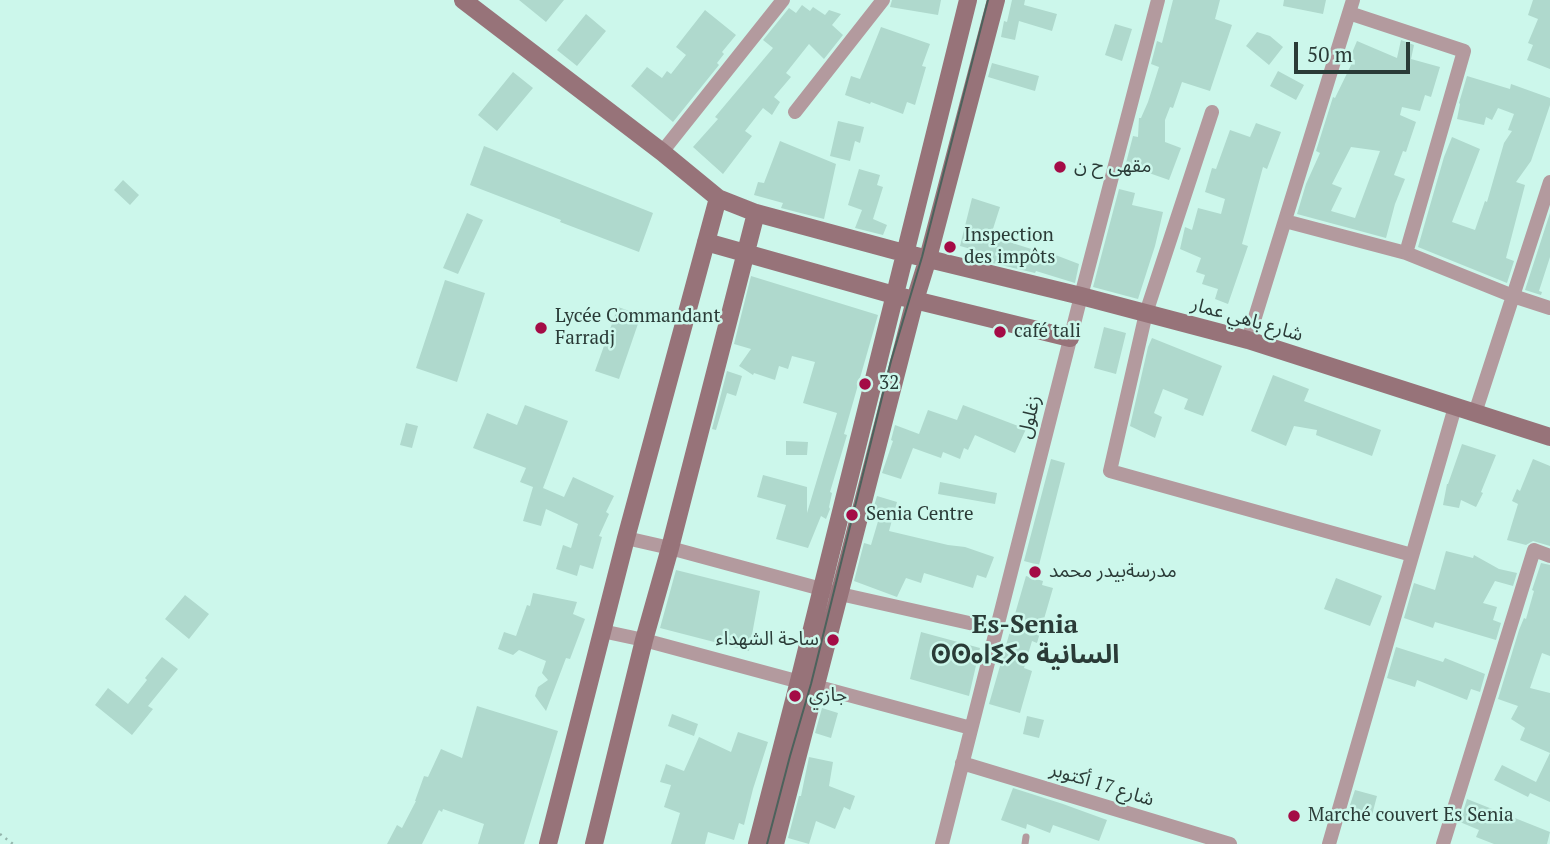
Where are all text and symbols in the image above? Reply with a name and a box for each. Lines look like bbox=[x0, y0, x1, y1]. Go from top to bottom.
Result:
scale bar bbox=[1298, 28, 1414, 72]
text: 50 m bbox=[1307, 40, 1353, 68]
place label: مقهى ح ن bbox=[1074, 156, 1151, 178]
marker: مقهى ح ن bbox=[1052, 159, 1068, 175]
place label: Inspection des impôts bbox=[964, 225, 1055, 269]
marker: Inspection des impôts bbox=[942, 239, 958, 255]
street label: شارع باهي عمار bbox=[1189, 293, 1305, 347]
place label: Lycée Commandant Farradj bbox=[555, 306, 720, 350]
marker: Lycée Commandant Farradj bbox=[533, 320, 549, 336]
place label: café tali bbox=[1014, 321, 1081, 343]
marker: café tali bbox=[992, 324, 1008, 340]
place label: 32 bbox=[879, 373, 899, 395]
marker: 32 bbox=[857, 376, 873, 392]
street label: زغلول bbox=[1014, 393, 1046, 441]
place label: Senia Centre bbox=[866, 504, 973, 526]
marker: Senia Centre bbox=[844, 507, 860, 523]
place label: مدرسةبيدر محمد bbox=[1049, 561, 1177, 583]
marker: مدرسةبيدر محمد bbox=[1027, 564, 1043, 580]
district label: Es-Senia ⵙⵙⴰⵏⵉⵢⴰ السانية bbox=[931, 610, 1119, 672]
place label: ساحة الشهداء bbox=[716, 629, 819, 651]
marker: ساحة الشهداء bbox=[825, 632, 841, 648]
place label: جازي bbox=[809, 685, 847, 707]
marker: جازي bbox=[787, 688, 803, 704]
street label: شارع 17 أكتوبر bbox=[1047, 758, 1157, 812]
place label: Marché couvert Es Senia bbox=[1308, 805, 1514, 827]
marker: Marché couvert Es Senia bbox=[1286, 808, 1302, 824]

